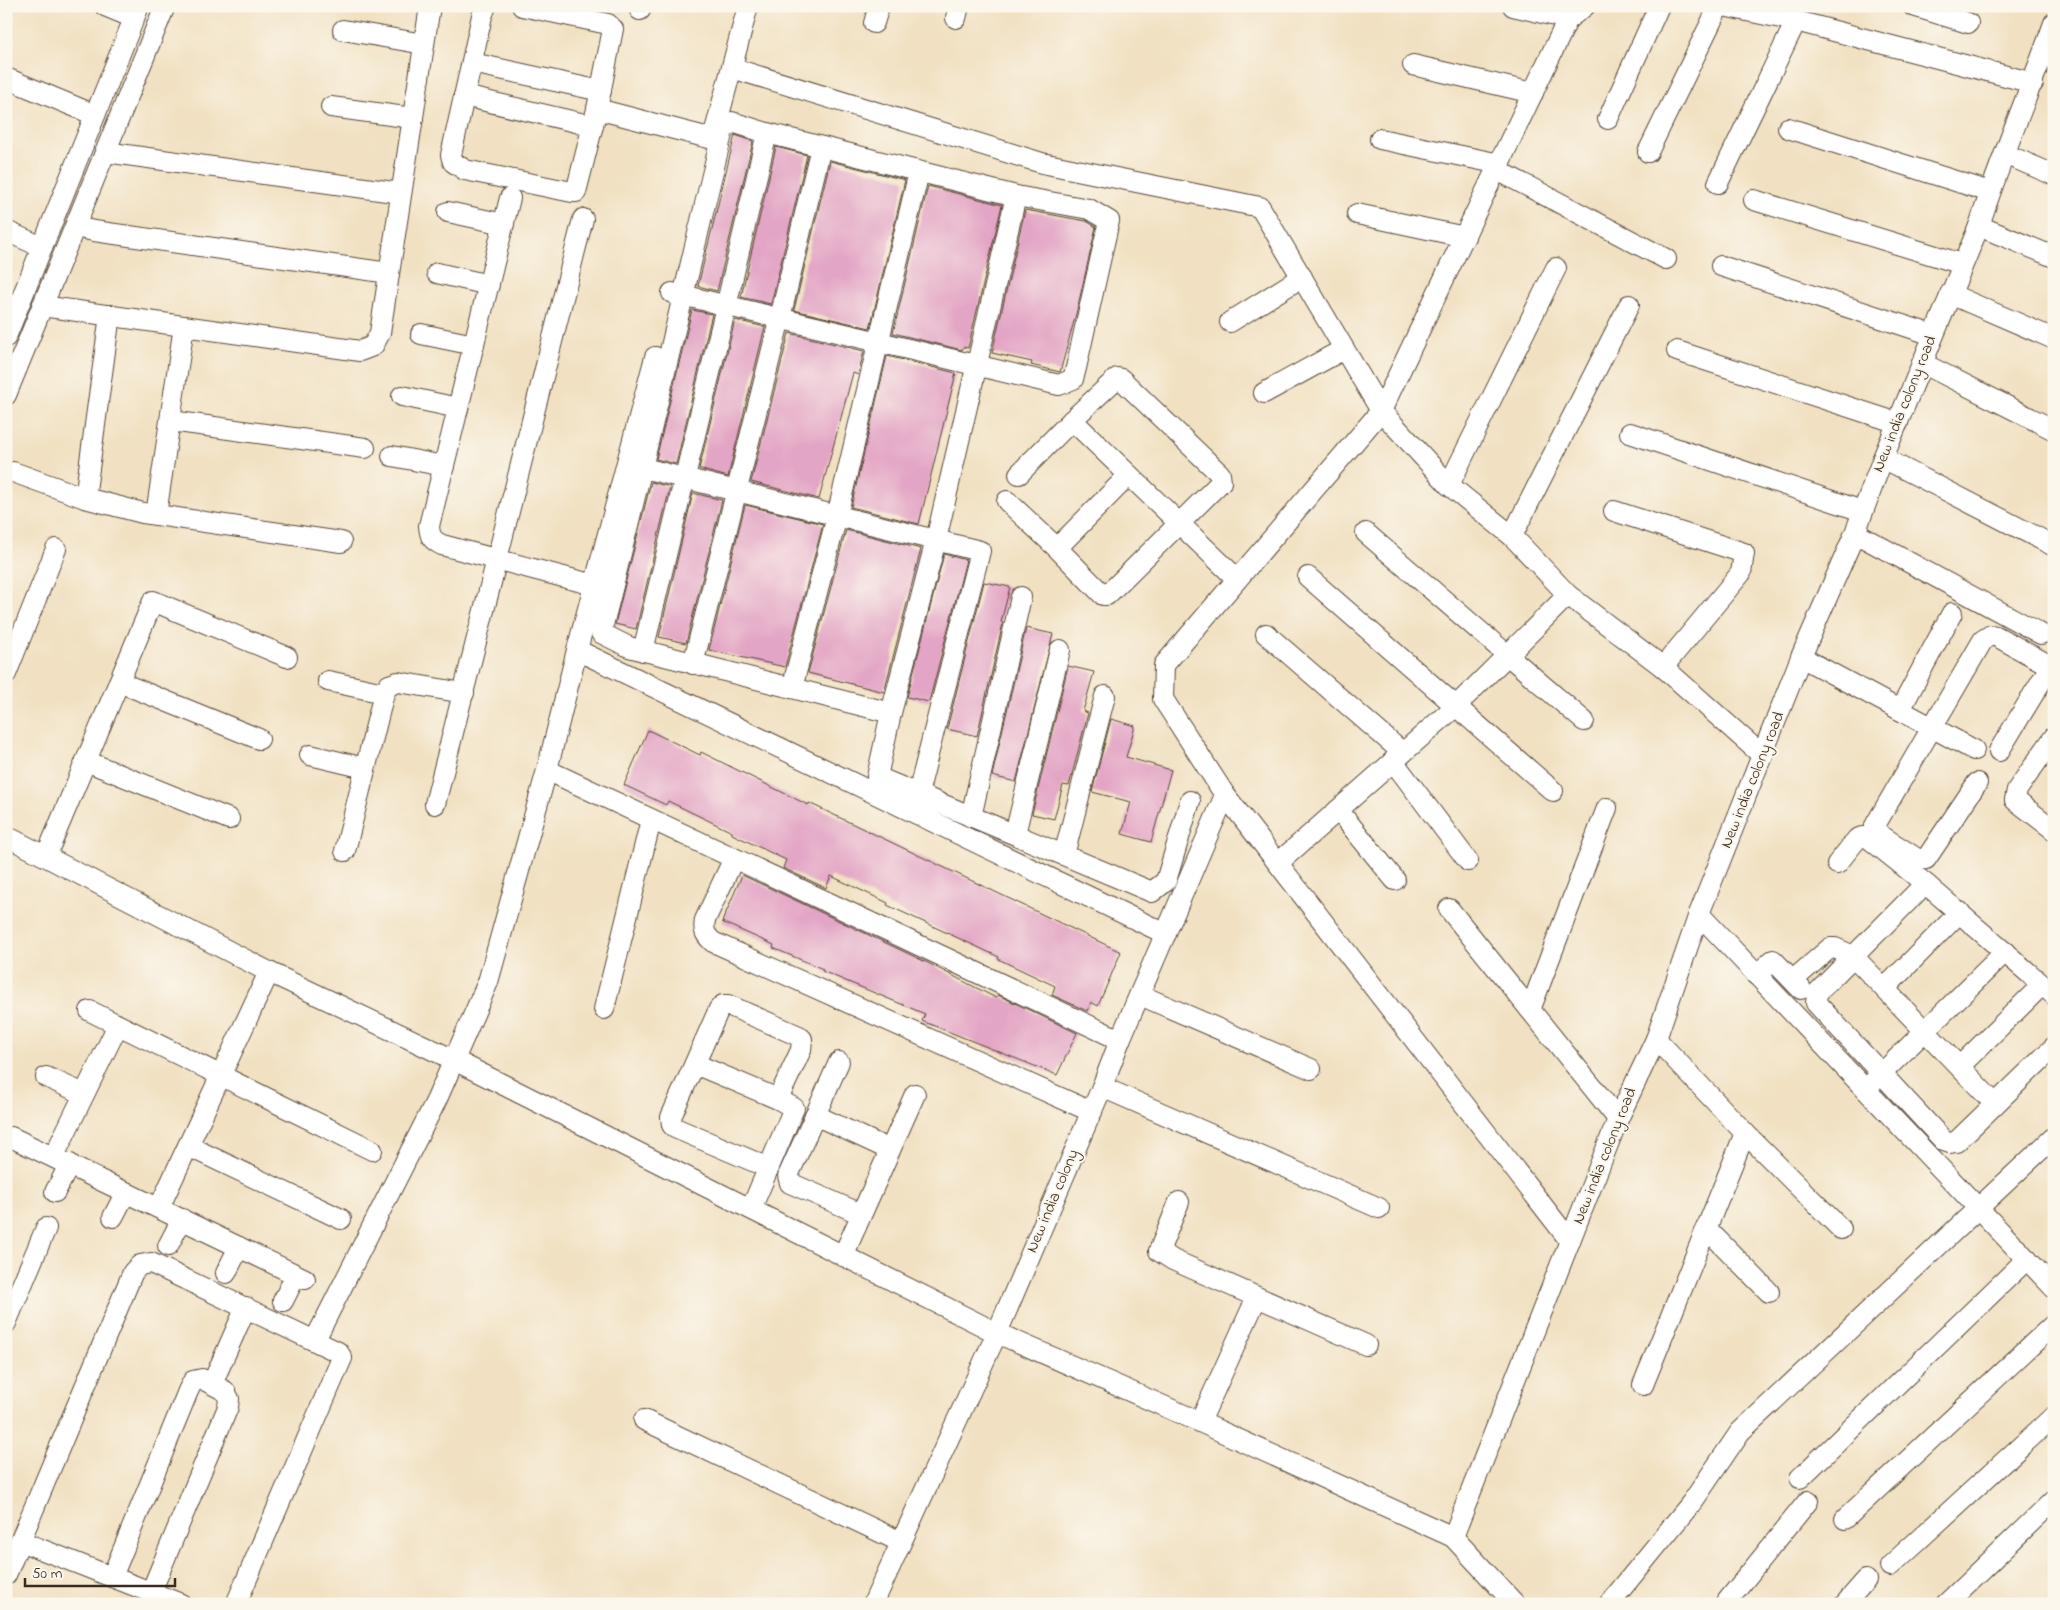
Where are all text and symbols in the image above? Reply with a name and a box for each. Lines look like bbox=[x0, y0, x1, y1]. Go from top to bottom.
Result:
street label: New india colony road bbox=[1867, 332, 1943, 476]
street label: New india colony road bbox=[1715, 708, 1791, 852]
street label: New india colony road bbox=[1567, 1084, 1643, 1228]
street label: New india colony bbox=[1020, 1145, 1086, 1257]
scale bar bbox=[25, 1555, 175, 1587]
text: 50 m bbox=[32, 1563, 63, 1585]

